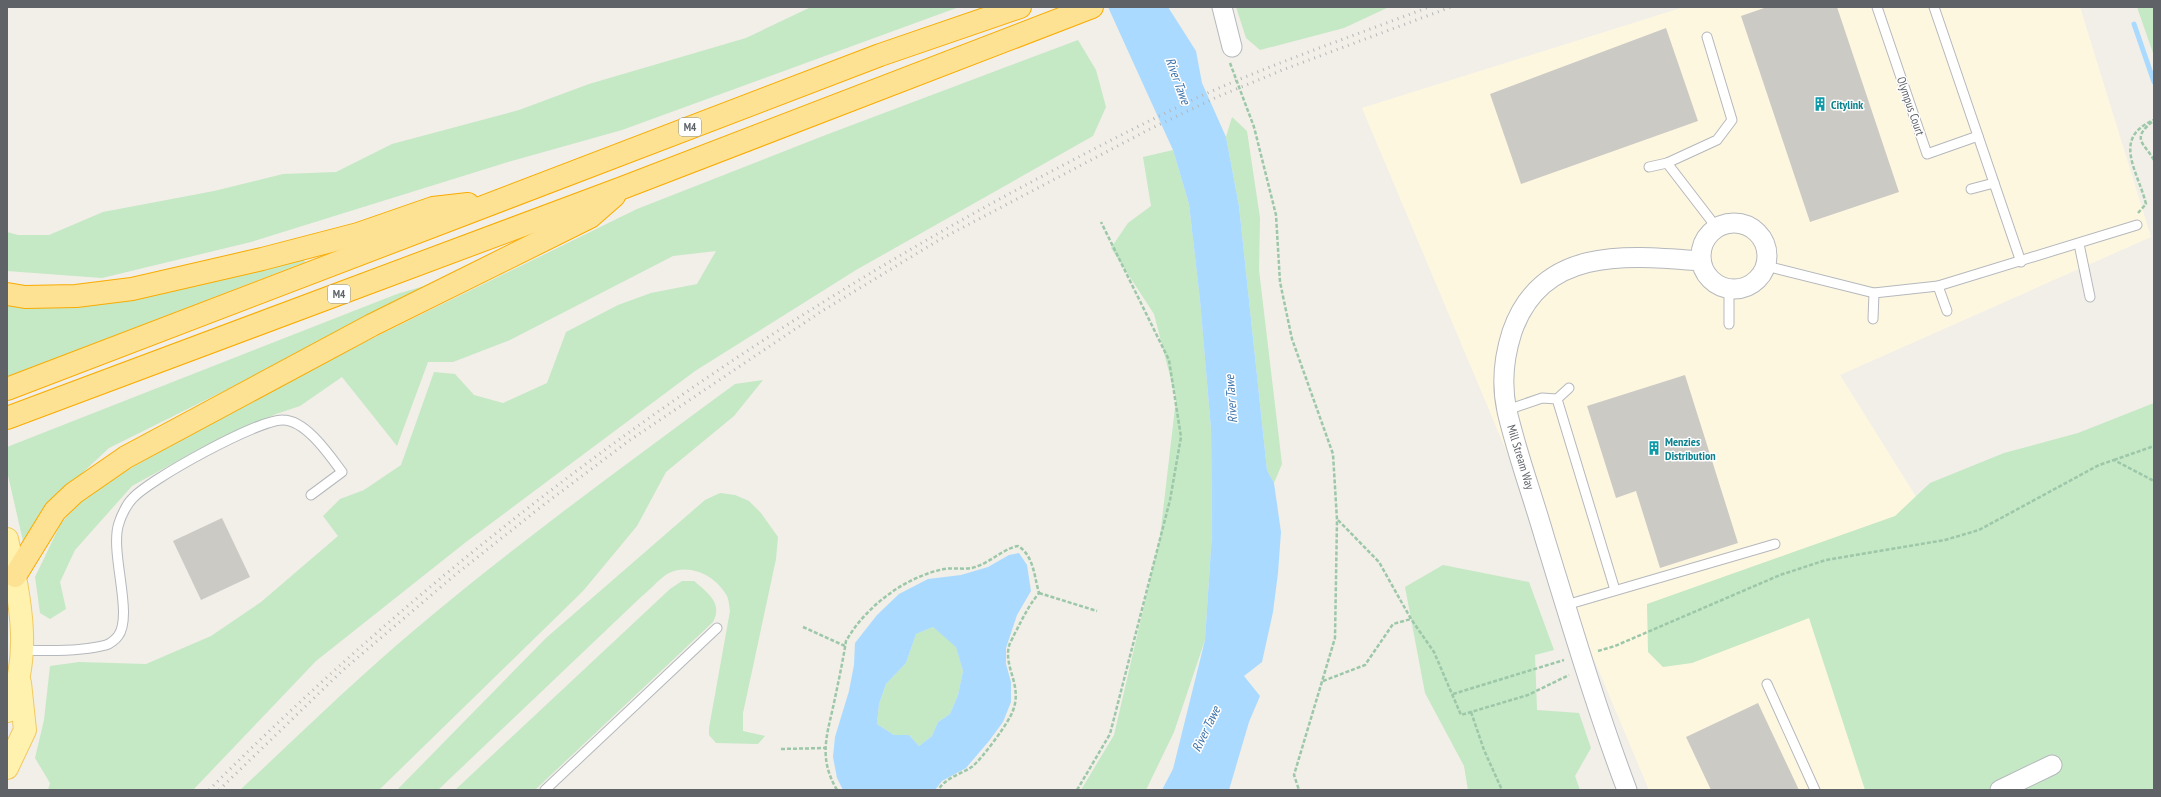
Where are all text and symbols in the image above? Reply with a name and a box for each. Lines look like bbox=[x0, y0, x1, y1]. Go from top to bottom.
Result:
water label: River Tawe bbox=[1162, 55, 1195, 108]
street label: Olympus Court bbox=[1894, 75, 1928, 138]
building icon: Citylink bbox=[1812, 96, 1828, 112]
place label: Citylink bbox=[1831, 97, 1863, 112]
road number: M4 bbox=[679, 118, 701, 136]
road number: M4 bbox=[328, 285, 350, 303]
water label: River Tawe bbox=[1221, 373, 1241, 424]
street label: Mill Stream Way bbox=[1504, 423, 1538, 492]
place label: Menzies Distribution bbox=[1665, 434, 1716, 463]
building icon: Menzies Distribution bbox=[1646, 440, 1662, 456]
water label: River Tawe bbox=[1188, 702, 1225, 754]

